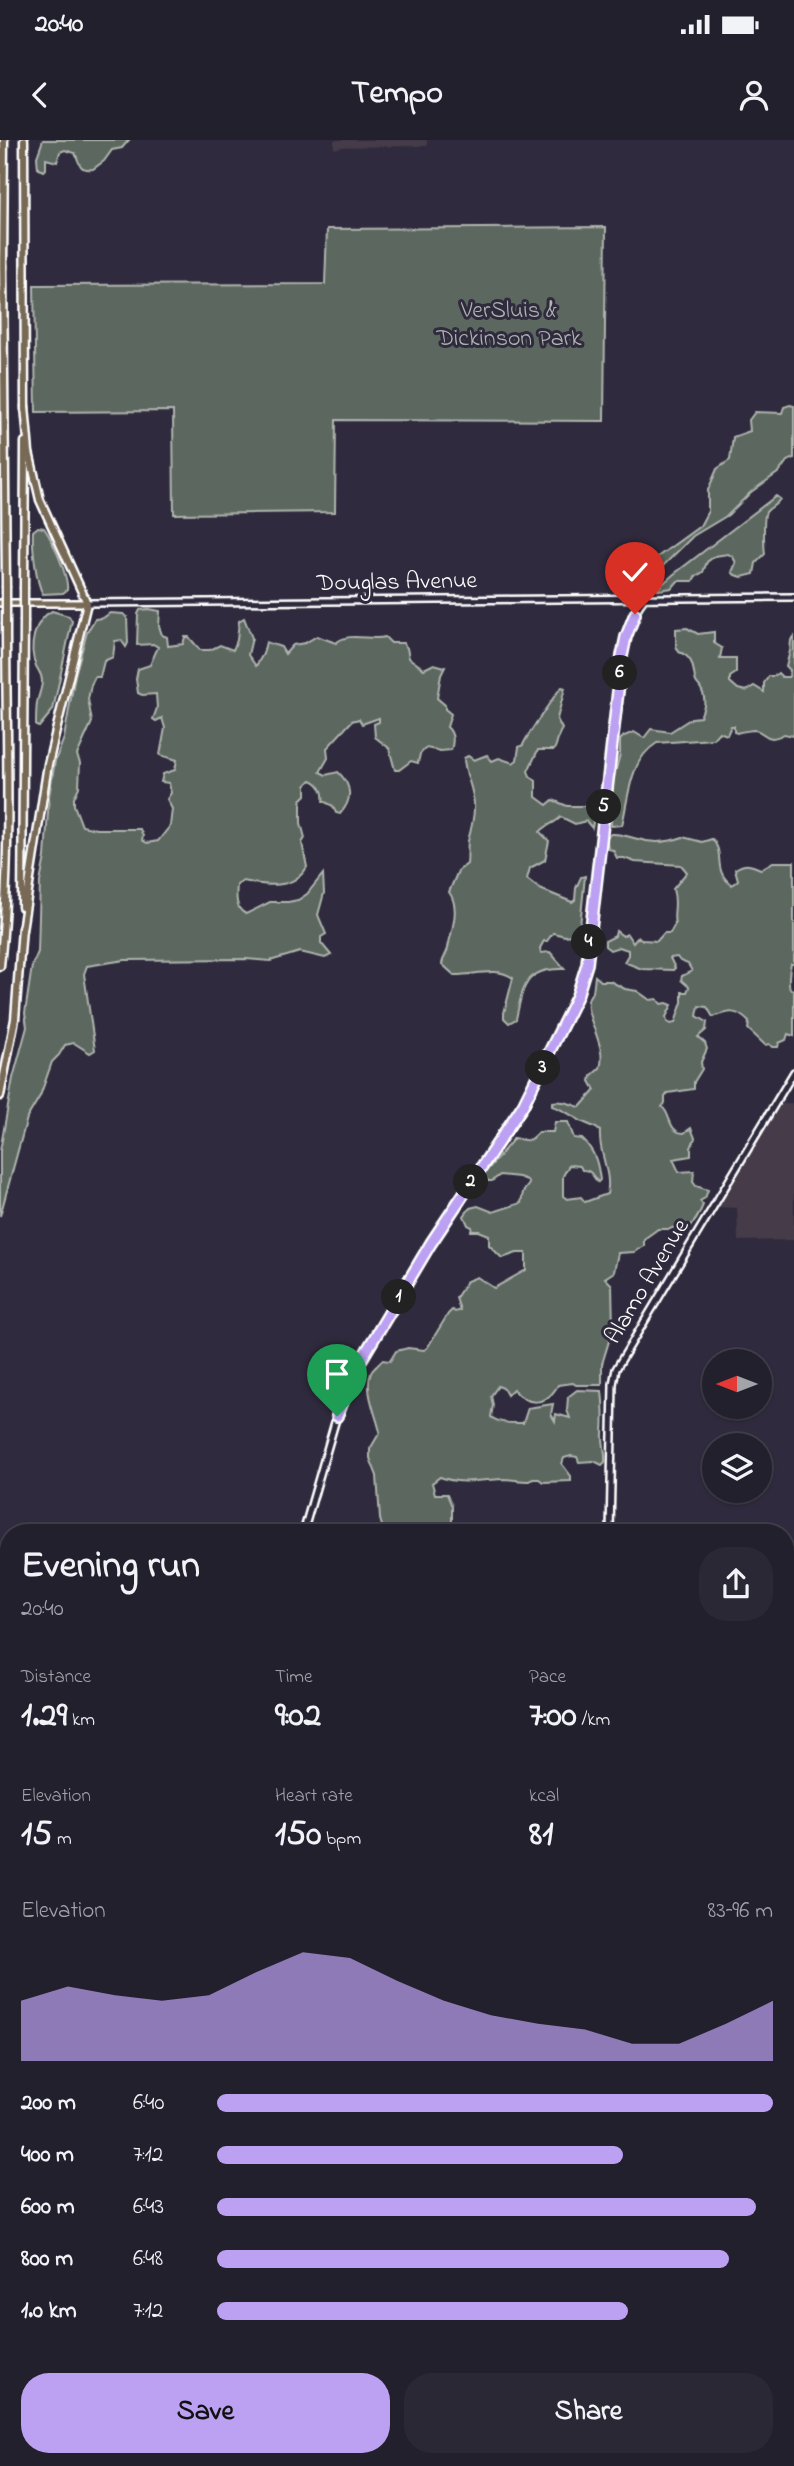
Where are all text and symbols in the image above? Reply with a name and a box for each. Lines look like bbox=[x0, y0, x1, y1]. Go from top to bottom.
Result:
text: 20:40 bbox=[35, 6, 83, 44]
text: Tempo bbox=[351, 71, 443, 118]
icon: back bbox=[21, 76, 59, 114]
icon: person bbox=[735, 76, 773, 114]
park label: VerSluis & Dickinson Park bbox=[435, 294, 582, 357]
pin bbox=[605, 542, 665, 614]
icon: check bbox=[616, 553, 654, 591]
street label: Douglas Avenue bbox=[315, 564, 478, 602]
pin: 6 bbox=[602, 656, 638, 690]
text: 6 bbox=[615, 659, 624, 686]
pin: 5 bbox=[586, 790, 622, 824]
text: 5 bbox=[598, 793, 609, 820]
pin: 4 bbox=[572, 924, 606, 960]
text: 4 bbox=[585, 928, 592, 955]
pin: 3 bbox=[526, 1051, 560, 1086]
text: 3 bbox=[539, 1054, 546, 1081]
pin: 2 bbox=[454, 1164, 489, 1200]
text: 2 bbox=[466, 1168, 475, 1195]
street label: Alamo Avenue bbox=[597, 1212, 699, 1351]
pin: 1 bbox=[382, 1280, 416, 1314]
text: 1 bbox=[395, 1283, 402, 1310]
pin bbox=[307, 1344, 367, 1416]
north arrow bbox=[702, 1349, 772, 1419]
map controls bbox=[702, 1349, 772, 1503]
icon: arrive bbox=[318, 1355, 356, 1393]
button: layers bbox=[702, 1433, 772, 1503]
text: Evening run bbox=[21, 1539, 200, 1595]
button: share bbox=[699, 1547, 773, 1621]
text: 20:40 bbox=[21, 1593, 64, 1626]
text: Distance bbox=[21, 1664, 91, 1691]
text: Time bbox=[275, 1664, 313, 1691]
text: Pace bbox=[529, 1664, 566, 1691]
text: 1.29 bbox=[21, 1691, 67, 1742]
text: 9:02 bbox=[275, 1691, 321, 1742]
text: 7:00 bbox=[529, 1691, 577, 1742]
text: km bbox=[67, 1707, 95, 1734]
text: /km bbox=[577, 1707, 610, 1734]
text: Elevation bbox=[21, 1783, 91, 1810]
text: Heart rate bbox=[275, 1783, 353, 1810]
text: kcal bbox=[529, 1783, 559, 1810]
text: 15 bbox=[21, 1810, 52, 1861]
text: 150 bbox=[275, 1810, 321, 1861]
text: 81 bbox=[529, 1810, 553, 1861]
text: m bbox=[52, 1826, 72, 1853]
text: bpm bbox=[321, 1826, 361, 1853]
text: Elevation bbox=[21, 1895, 106, 1928]
text: 83–96 m bbox=[708, 1895, 773, 1928]
text: 200 m bbox=[21, 2087, 76, 2120]
text: 6:40 bbox=[133, 2087, 165, 2120]
text: 400 m bbox=[21, 2139, 74, 2172]
text: 7:12 bbox=[133, 2139, 163, 2172]
text: 600 m bbox=[21, 2191, 75, 2224]
text: 6:43 bbox=[133, 2191, 164, 2224]
text: 800 m bbox=[21, 2243, 73, 2276]
text: 6:48 bbox=[133, 2243, 163, 2276]
text: 1.0 km bbox=[21, 2295, 77, 2328]
text: 7:12 bbox=[133, 2295, 163, 2328]
button: Save bbox=[21, 2373, 390, 2453]
button: Share bbox=[404, 2373, 773, 2453]

